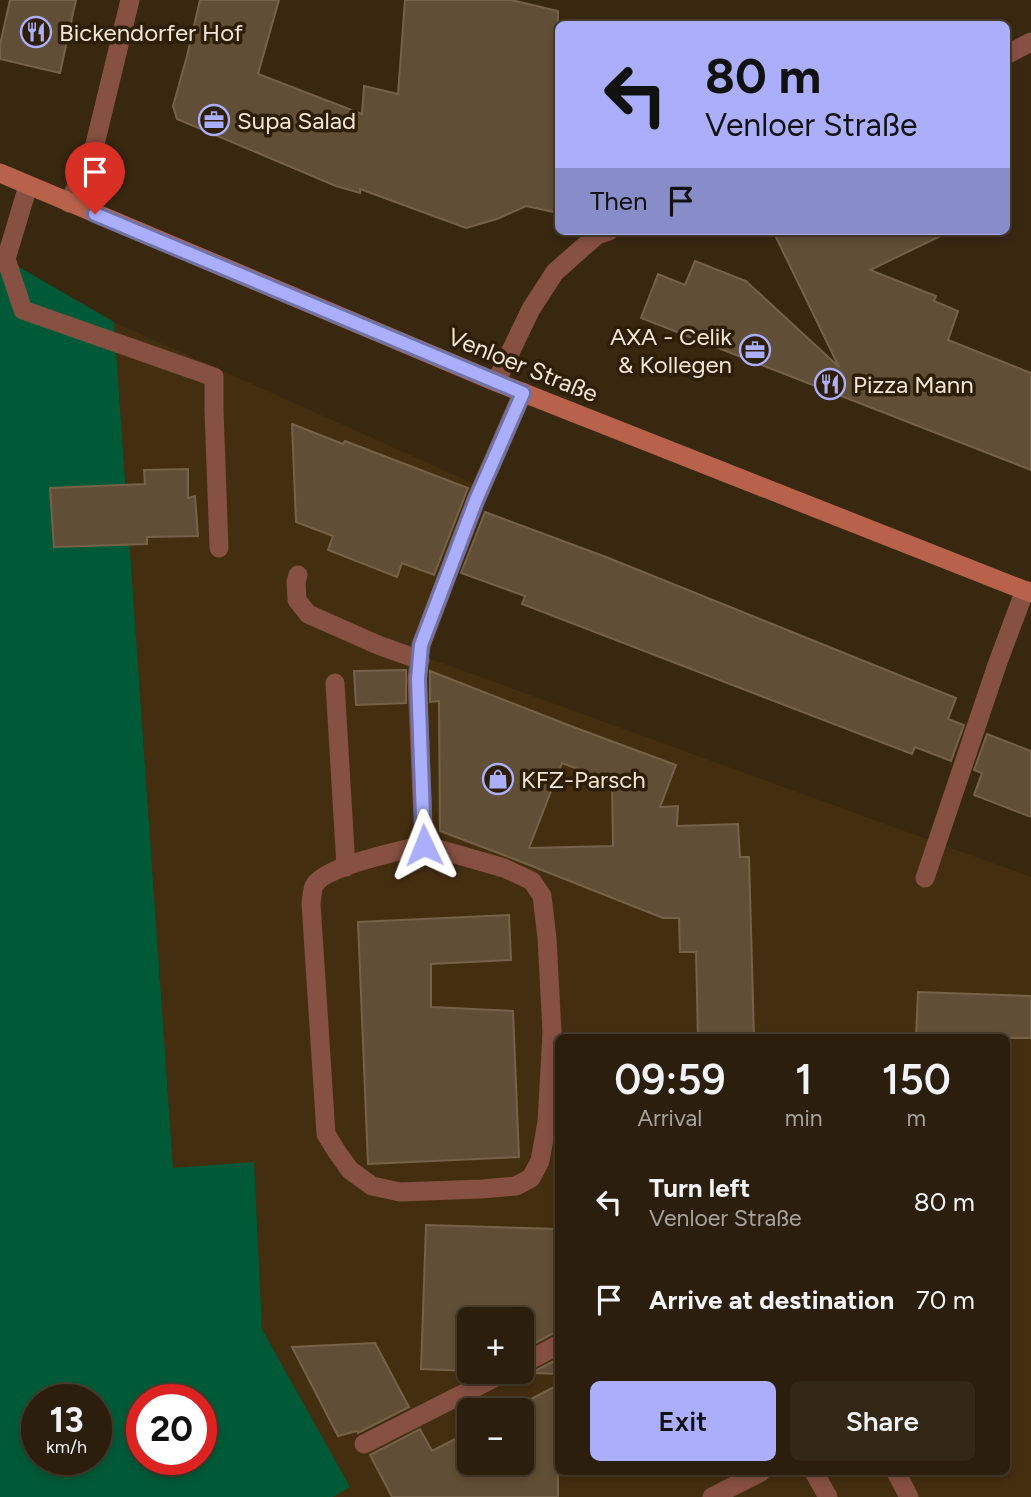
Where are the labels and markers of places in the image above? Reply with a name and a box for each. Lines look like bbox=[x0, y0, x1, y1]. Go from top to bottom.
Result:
restaurant icon: Bickendorfer Hof bbox=[19, 15, 53, 49]
place label: Bickendorfer Hof bbox=[59, 18, 243, 47]
office icon: Supa Salad bbox=[197, 103, 231, 137]
place label: Supa Salad bbox=[237, 106, 356, 135]
pin bbox=[65, 142, 125, 214]
place label: AXA - Celik & Kollegen bbox=[610, 322, 732, 379]
office icon: AXA - Celik & Kollegen bbox=[738, 333, 772, 367]
restaurant icon: Pizza Mann bbox=[813, 367, 847, 401]
place label: Pizza Mann bbox=[853, 370, 974, 399]
shop icon: KFZ-Parsch bbox=[481, 762, 515, 796]
place label: KFZ-Parsch bbox=[521, 765, 646, 794]

